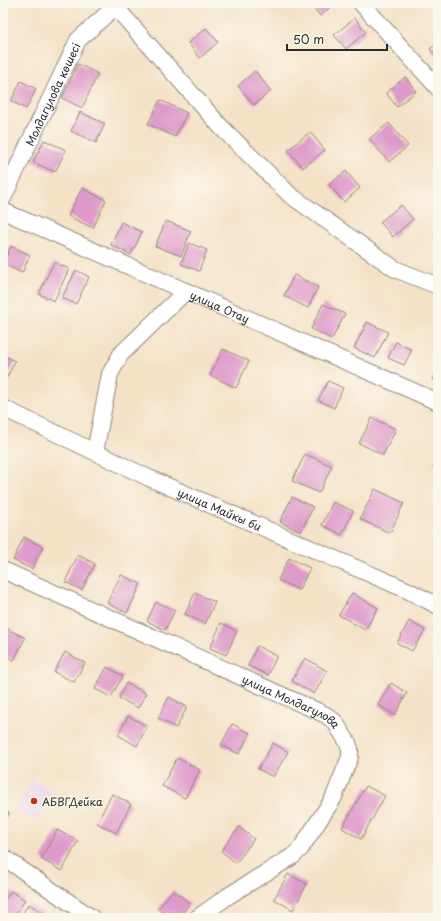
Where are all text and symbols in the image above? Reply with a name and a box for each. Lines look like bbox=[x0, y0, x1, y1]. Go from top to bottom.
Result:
scale bar bbox=[287, 26, 387, 52]
text: 50 m bbox=[293, 30, 324, 48]
street label: Молдагулова көшесі bbox=[21, 40, 84, 149]
street label: улица Отау bbox=[188, 286, 252, 327]
street label: улица Майкы би bbox=[175, 483, 264, 534]
street label: улица Молдагулова bbox=[240, 670, 345, 731]
place label: АБВГДейка bbox=[42, 793, 103, 810]
marker: АБВГДейка bbox=[29, 796, 39, 806]

